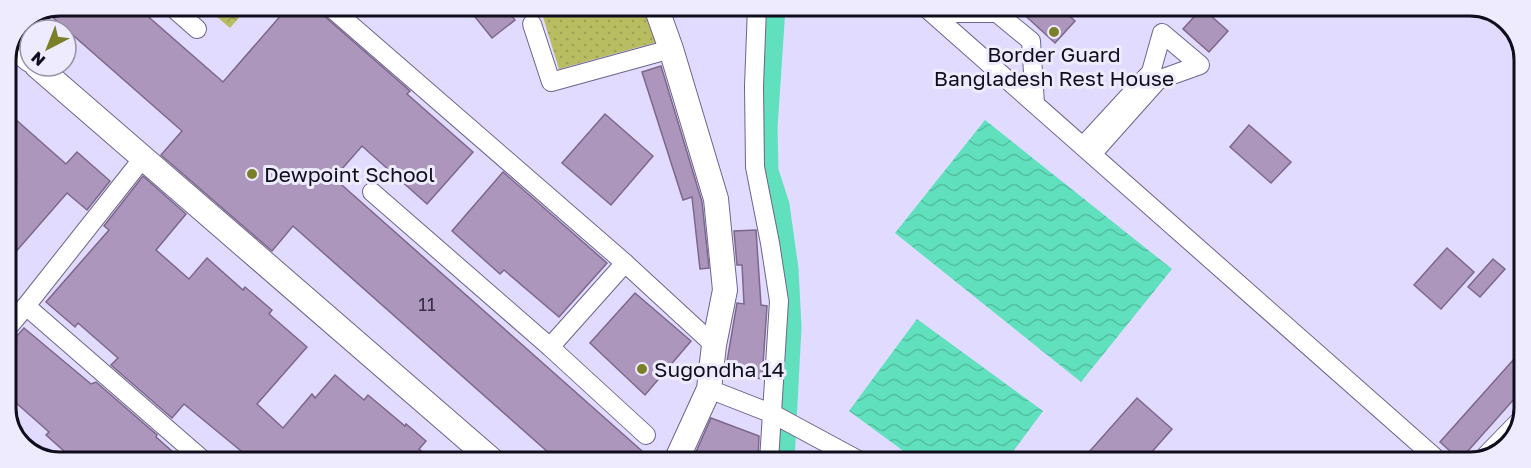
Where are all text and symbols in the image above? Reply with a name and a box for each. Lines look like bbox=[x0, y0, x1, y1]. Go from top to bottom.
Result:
north arrow bbox=[18, 18, 78, 78]
marker: Border Guard Bangladesh Rest House bbox=[1047, 25, 1061, 39]
place label: Border Guard Bangladesh Rest House bbox=[934, 41, 1174, 91]
text: N bbox=[27, 48, 49, 71]
place label: Dewpoint School bbox=[264, 161, 435, 187]
marker: Dewpoint School bbox=[245, 167, 259, 181]
house number: 11 bbox=[418, 293, 436, 315]
place label: Sugondha 14 bbox=[654, 356, 785, 382]
marker: Sugondha 14 bbox=[635, 362, 649, 376]

